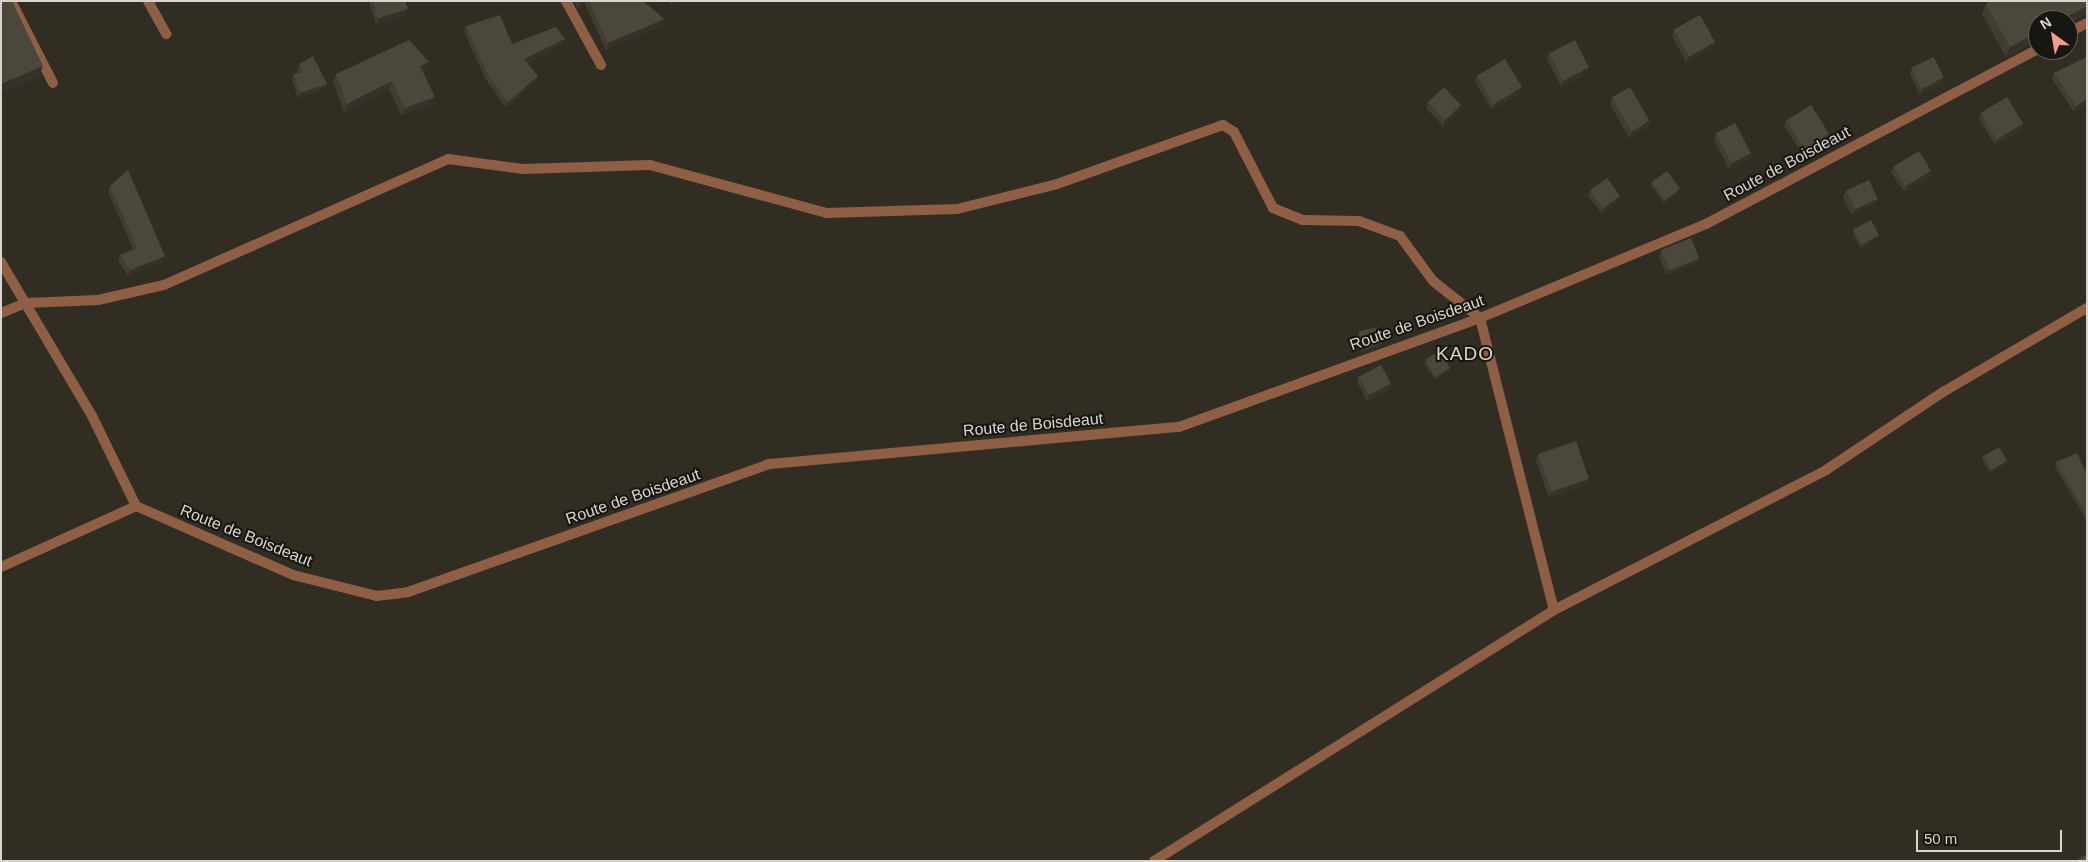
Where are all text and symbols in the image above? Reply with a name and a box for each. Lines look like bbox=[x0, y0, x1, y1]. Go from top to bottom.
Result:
north arrow bbox=[2028, 10, 2078, 60]
text: N bbox=[2037, 14, 2054, 33]
street label: Route de Boisdeaut bbox=[1720, 123, 1854, 205]
street label: Route de Boisdeaut bbox=[1347, 291, 1487, 355]
district label: KADO bbox=[1436, 343, 1494, 365]
street label: Route de Boisdeaut bbox=[962, 409, 1104, 441]
street label: Route de Boisdeaut bbox=[563, 465, 703, 529]
street label: Route de Boisdeaut bbox=[177, 501, 315, 571]
scale bar bbox=[1918, 820, 2064, 852]
text: 50 m bbox=[1924, 830, 1957, 847]

